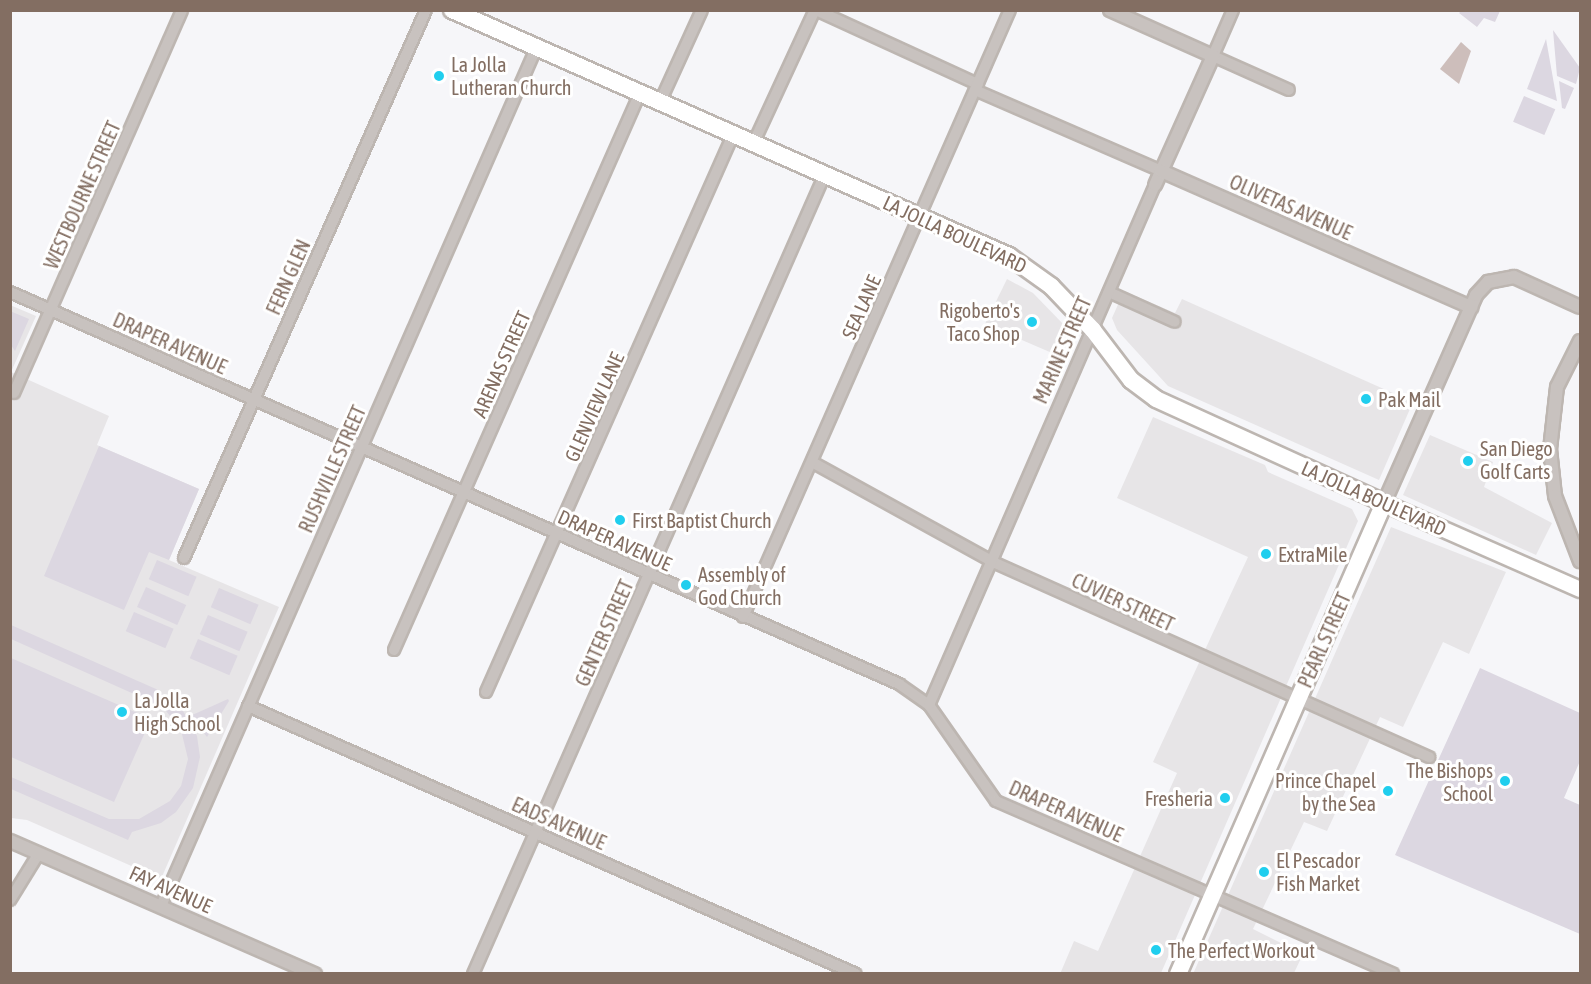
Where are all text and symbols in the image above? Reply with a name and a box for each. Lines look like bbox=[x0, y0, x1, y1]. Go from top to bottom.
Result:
place label: La Jolla Lutheran Church bbox=[451, 52, 572, 99]
marker: La Jolla Lutheran Church bbox=[432, 69, 446, 83]
street label: WESTBOURNE STREET bbox=[39, 117, 125, 273]
street label: OLIVETAS AVENUE bbox=[1226, 169, 1356, 245]
street label: LA JOLLA BOULEVARD bbox=[879, 190, 1031, 278]
street label: FERN GLEN bbox=[261, 236, 315, 318]
street label: SEA LANE bbox=[836, 271, 886, 343]
street label: MARINE STREET bbox=[1028, 293, 1096, 407]
place label: Rigoberto's Taco Shop bbox=[939, 298, 1020, 345]
street label: DRAPER AVENUE bbox=[109, 307, 231, 379]
street label: ARENAS STREET bbox=[467, 307, 535, 421]
marker: Rigoberto's Taco Shop bbox=[1025, 315, 1039, 329]
street label: GLENVIEW LANE bbox=[559, 349, 629, 465]
place label: Pak Mail bbox=[1378, 387, 1441, 411]
marker: Pak Mail bbox=[1359, 392, 1373, 406]
street label: RUSHVILLE STREET bbox=[293, 402, 371, 536]
place label: San Diego Golf Carts bbox=[1480, 437, 1553, 484]
marker: San Diego Golf Carts bbox=[1461, 454, 1475, 468]
street label: LA JOLLA BOULEVARD bbox=[1298, 455, 1450, 541]
street label: DRAPER AVENUE bbox=[554, 504, 676, 576]
place label: First Baptist Church bbox=[632, 508, 772, 532]
marker: First Baptist Church bbox=[613, 513, 627, 527]
place label: ExtraMile bbox=[1278, 542, 1347, 566]
marker: ExtraMile bbox=[1259, 547, 1273, 561]
place label: Assembly of God Church bbox=[698, 562, 786, 609]
street label: CUVIER STREET bbox=[1068, 568, 1178, 636]
street label: GENTER STREET bbox=[570, 576, 638, 690]
marker: Assembly of God Church bbox=[679, 578, 693, 592]
street label: PEARL STREET bbox=[1292, 589, 1356, 691]
place label: La Jolla High School bbox=[134, 688, 221, 735]
marker: La Jolla High School bbox=[115, 705, 129, 719]
place label: The Bishops School bbox=[1406, 758, 1493, 805]
place label: Prince Chapel by the Sea bbox=[1275, 768, 1376, 815]
marker: The Bishops School bbox=[1498, 774, 1512, 788]
street label: DRAPER AVENUE bbox=[1005, 775, 1127, 847]
marker: Prince Chapel by the Sea bbox=[1381, 784, 1395, 798]
place label: Fresheria bbox=[1145, 786, 1213, 810]
marker: Fresheria bbox=[1218, 791, 1232, 805]
street label: EADS AVENUE bbox=[508, 792, 610, 854]
place label: El Pescador Fish Market bbox=[1276, 849, 1360, 896]
street label: FAY AVENUE bbox=[126, 860, 216, 918]
marker: El Pescador Fish Market bbox=[1257, 865, 1271, 879]
place label: The Perfect Workout bbox=[1168, 938, 1315, 962]
marker: The Perfect Workout bbox=[1149, 943, 1163, 957]

